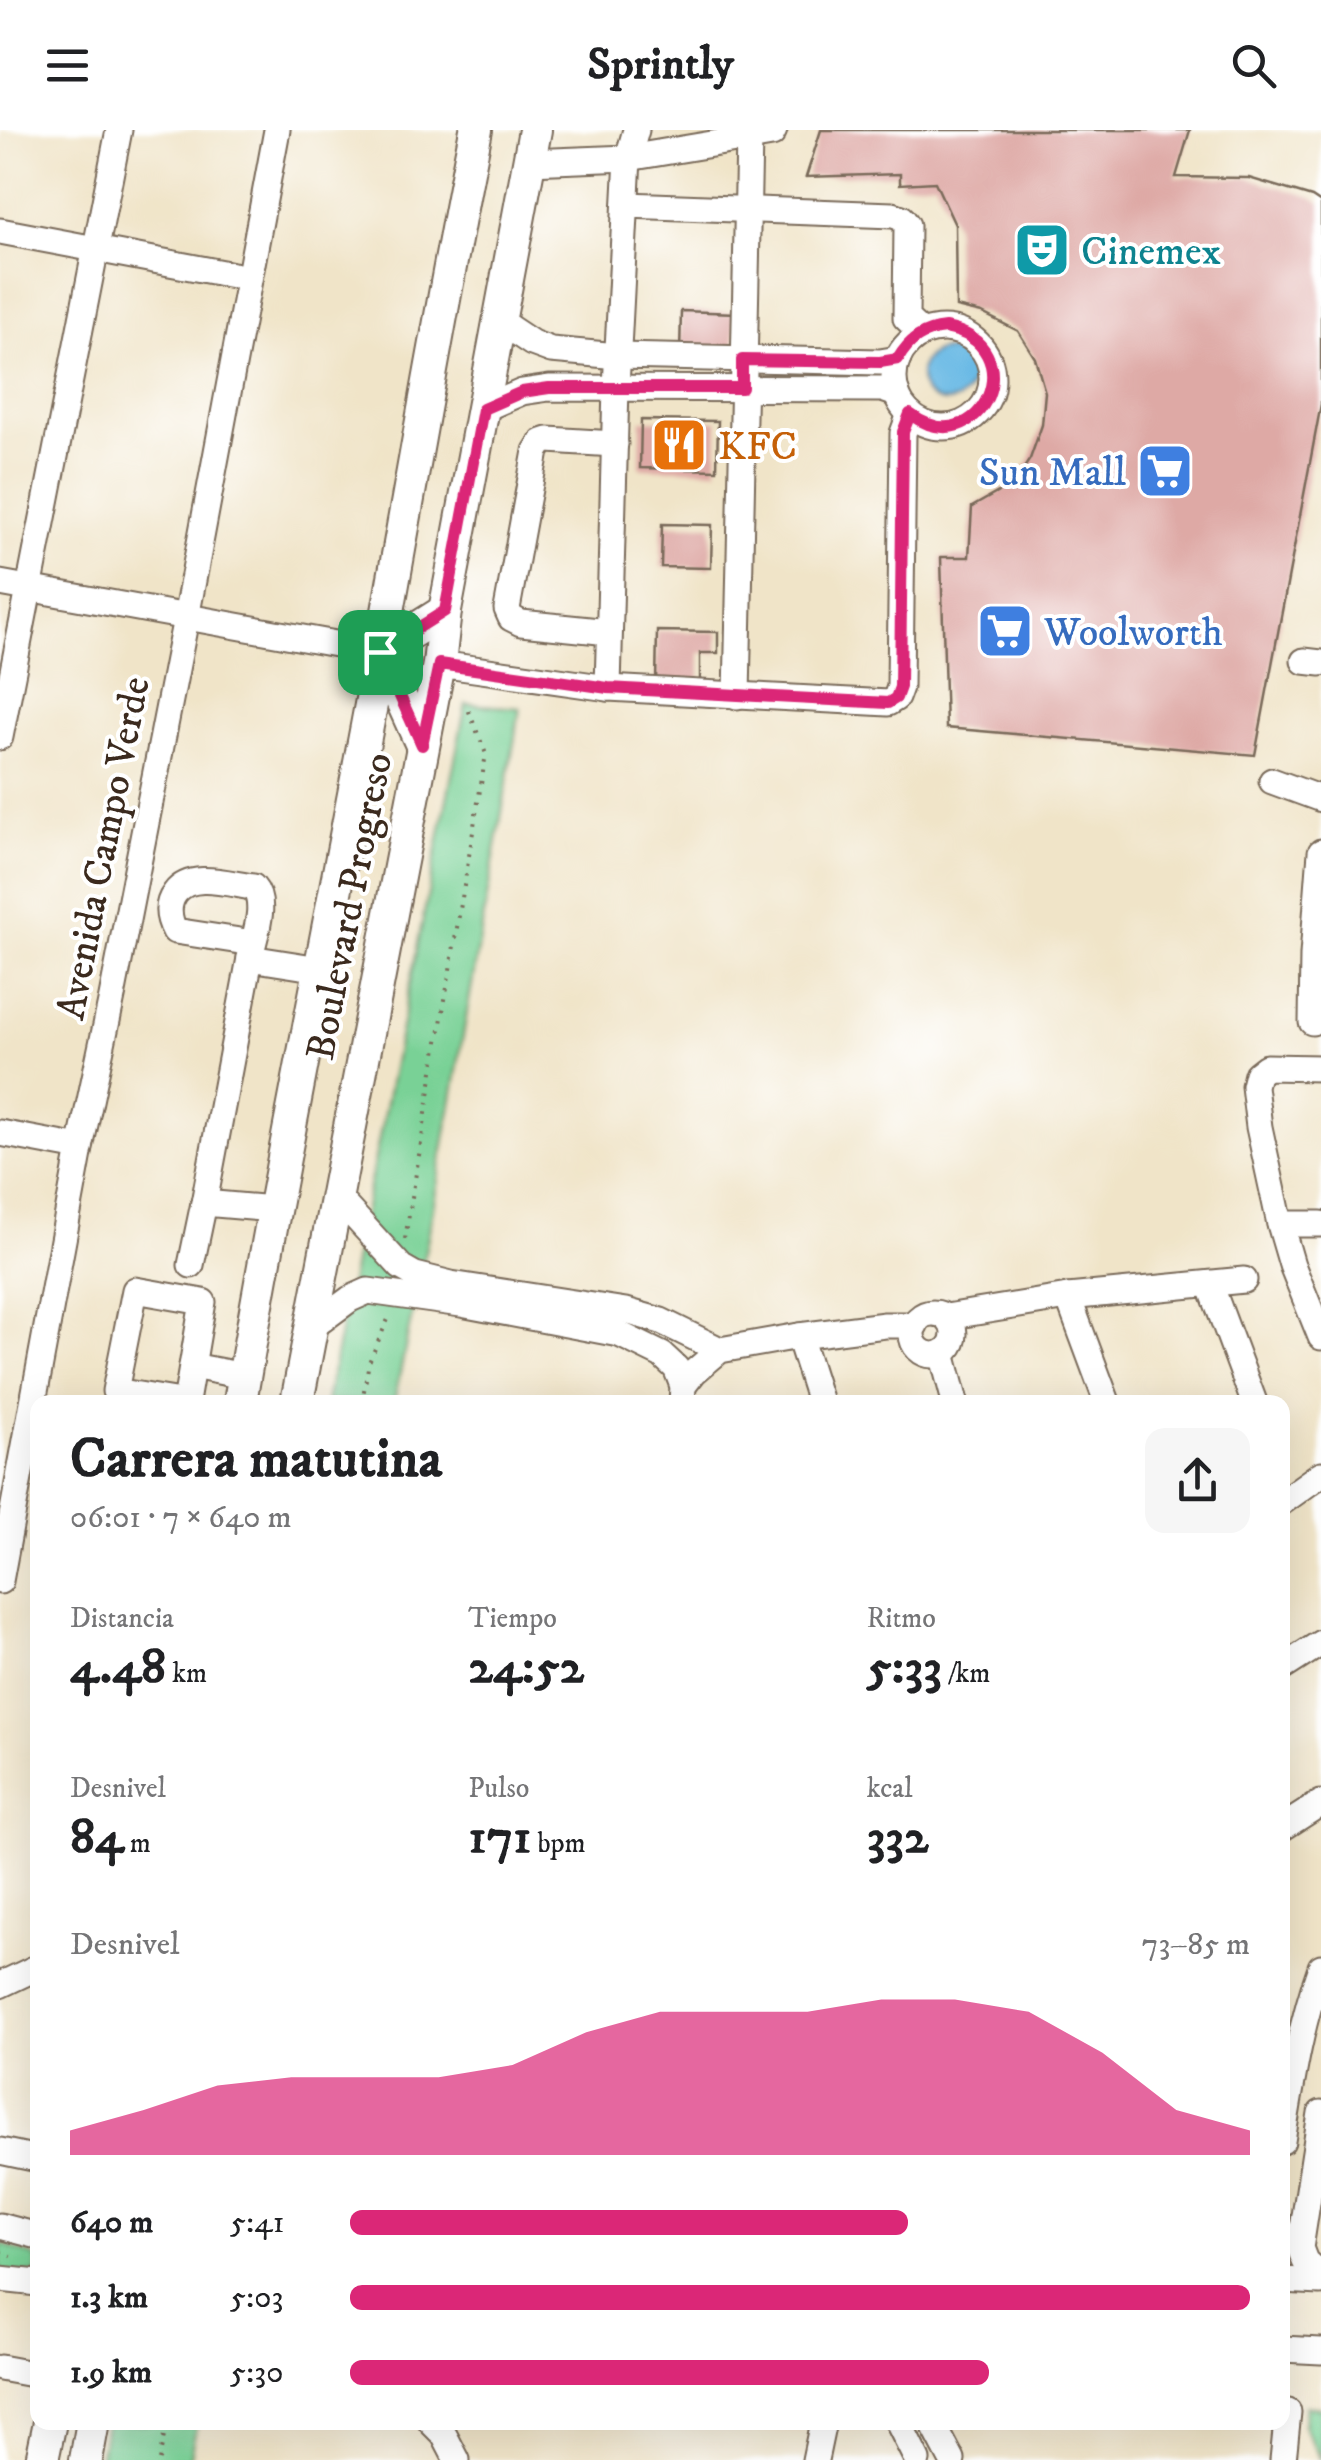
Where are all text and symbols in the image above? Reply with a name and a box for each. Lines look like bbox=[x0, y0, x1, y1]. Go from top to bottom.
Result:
text: Sprintly bbox=[587, 37, 734, 93]
icon: menu bbox=[40, 38, 95, 93]
icon: search bbox=[1226, 38, 1281, 93]
theatre icon: Cinemex bbox=[1012, 220, 1072, 280]
place label: Cinemex bbox=[1081, 228, 1221, 278]
restaurant icon: KFC bbox=[649, 415, 709, 475]
place label: KFC bbox=[718, 423, 797, 473]
supermarket icon: Sun Mall bbox=[1135, 441, 1195, 501]
place label: Sun Mall bbox=[979, 449, 1126, 499]
supermarket icon: Woolworth bbox=[975, 601, 1035, 661]
place label: Woolworth bbox=[1043, 609, 1223, 659]
pin bbox=[338, 610, 423, 695]
icon: arrive bbox=[353, 625, 408, 680]
street label: Avenida Campo Verde bbox=[47, 673, 163, 1024]
street label: Boulevard Progreso bbox=[297, 749, 405, 1064]
text: Carrera matutina bbox=[70, 1426, 442, 1495]
button: share bbox=[1145, 1428, 1250, 1533]
text: 06:01 · 7 × 640 m bbox=[70, 1498, 291, 1538]
text: Distancia bbox=[70, 1601, 174, 1636]
text: Tiempo bbox=[468, 1601, 557, 1636]
text: Ritmo bbox=[867, 1601, 936, 1636]
text: 4.48 bbox=[70, 1636, 166, 1699]
text: 24:52 bbox=[468, 1636, 584, 1699]
text: 5:33 bbox=[867, 1636, 942, 1699]
text: km bbox=[166, 1656, 207, 1691]
text: /km bbox=[942, 1656, 990, 1691]
text: Desnivel bbox=[70, 1771, 166, 1806]
text: Pulso bbox=[468, 1771, 529, 1806]
text: kcal bbox=[867, 1771, 913, 1806]
text: 84 bbox=[70, 1806, 124, 1869]
text: 171 bbox=[468, 1806, 531, 1869]
text: 332 bbox=[867, 1806, 929, 1869]
text: m bbox=[124, 1826, 151, 1861]
text: bpm bbox=[531, 1826, 586, 1861]
text: Desnivel bbox=[70, 1925, 180, 1965]
text: 73–85 m bbox=[1142, 1925, 1250, 1965]
text: 640 m bbox=[70, 2203, 153, 2243]
text: 5:41 bbox=[230, 2203, 284, 2243]
text: 1.3 km bbox=[70, 2278, 148, 2318]
text: 5:03 bbox=[230, 2278, 283, 2318]
text: 1.9 km bbox=[70, 2353, 152, 2393]
text: 5:30 bbox=[230, 2353, 283, 2393]

